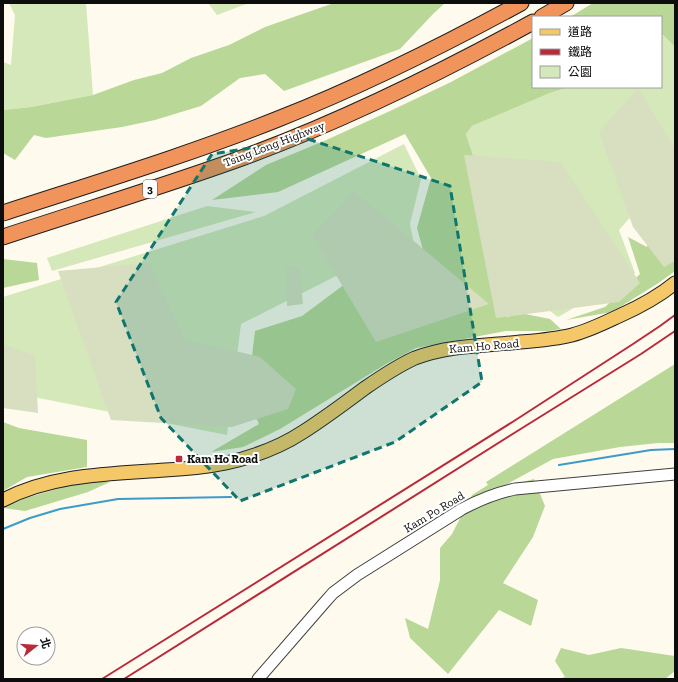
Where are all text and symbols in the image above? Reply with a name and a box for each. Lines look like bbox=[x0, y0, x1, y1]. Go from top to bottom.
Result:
legend bbox=[532, 16, 662, 88]
text: 道路 bbox=[568, 25, 592, 39]
text: 鐵路 bbox=[568, 45, 592, 59]
text: 公園 bbox=[568, 65, 592, 79]
street label: Tsing Long Highway bbox=[222, 118, 327, 170]
road number: 3 bbox=[143, 180, 157, 198]
street label: Kam Ho Road bbox=[448, 336, 520, 356]
place label: Kam Ho Road bbox=[187, 452, 258, 466]
marker: Kam Ho Road bbox=[174, 454, 184, 464]
street label: Kam Po Road bbox=[401, 488, 467, 535]
north arrow bbox=[16, 626, 56, 666]
text: 北 bbox=[37, 636, 53, 650]

